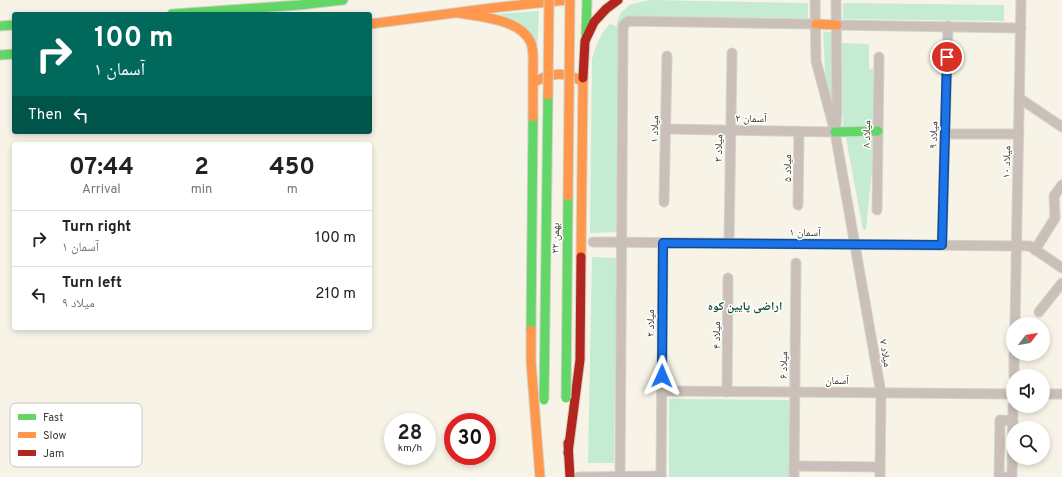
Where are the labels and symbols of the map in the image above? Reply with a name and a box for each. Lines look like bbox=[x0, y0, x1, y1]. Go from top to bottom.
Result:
pin bbox=[930, 40, 964, 74]
street label: آسمان ۲ bbox=[735, 112, 767, 126]
street label: میلاد ۱ bbox=[648, 115, 662, 143]
street label: میلاد ۸ bbox=[860, 120, 874, 148]
street label: میلاد ۹ bbox=[927, 121, 941, 149]
street label: میلاد ۳ bbox=[712, 134, 726, 162]
street label: میلاد ۱۰ bbox=[1000, 146, 1014, 178]
street label: میلاد ۵ bbox=[781, 154, 795, 182]
street label: ۲۲ بهمن bbox=[549, 223, 563, 253]
street label: آسمان ۱ bbox=[789, 226, 821, 240]
district label: اراضی پایین کوه bbox=[708, 299, 782, 315]
street label: میلاد ۲ bbox=[644, 309, 658, 337]
north arrow bbox=[1006, 317, 1050, 361]
street label: میلاد ۴ bbox=[710, 321, 724, 349]
street label: میلاد ۷ bbox=[876, 338, 894, 368]
street label: میلاد ۶ bbox=[777, 351, 791, 379]
position arrow bbox=[641, 355, 683, 397]
street label: آسمان bbox=[825, 374, 849, 388]
legend bbox=[10, 403, 142, 467]
text: Fast bbox=[43, 411, 63, 425]
speed limit sign: 30 bbox=[444, 413, 496, 465]
text: Slow bbox=[43, 429, 66, 443]
text: Jam bbox=[43, 447, 64, 461]

